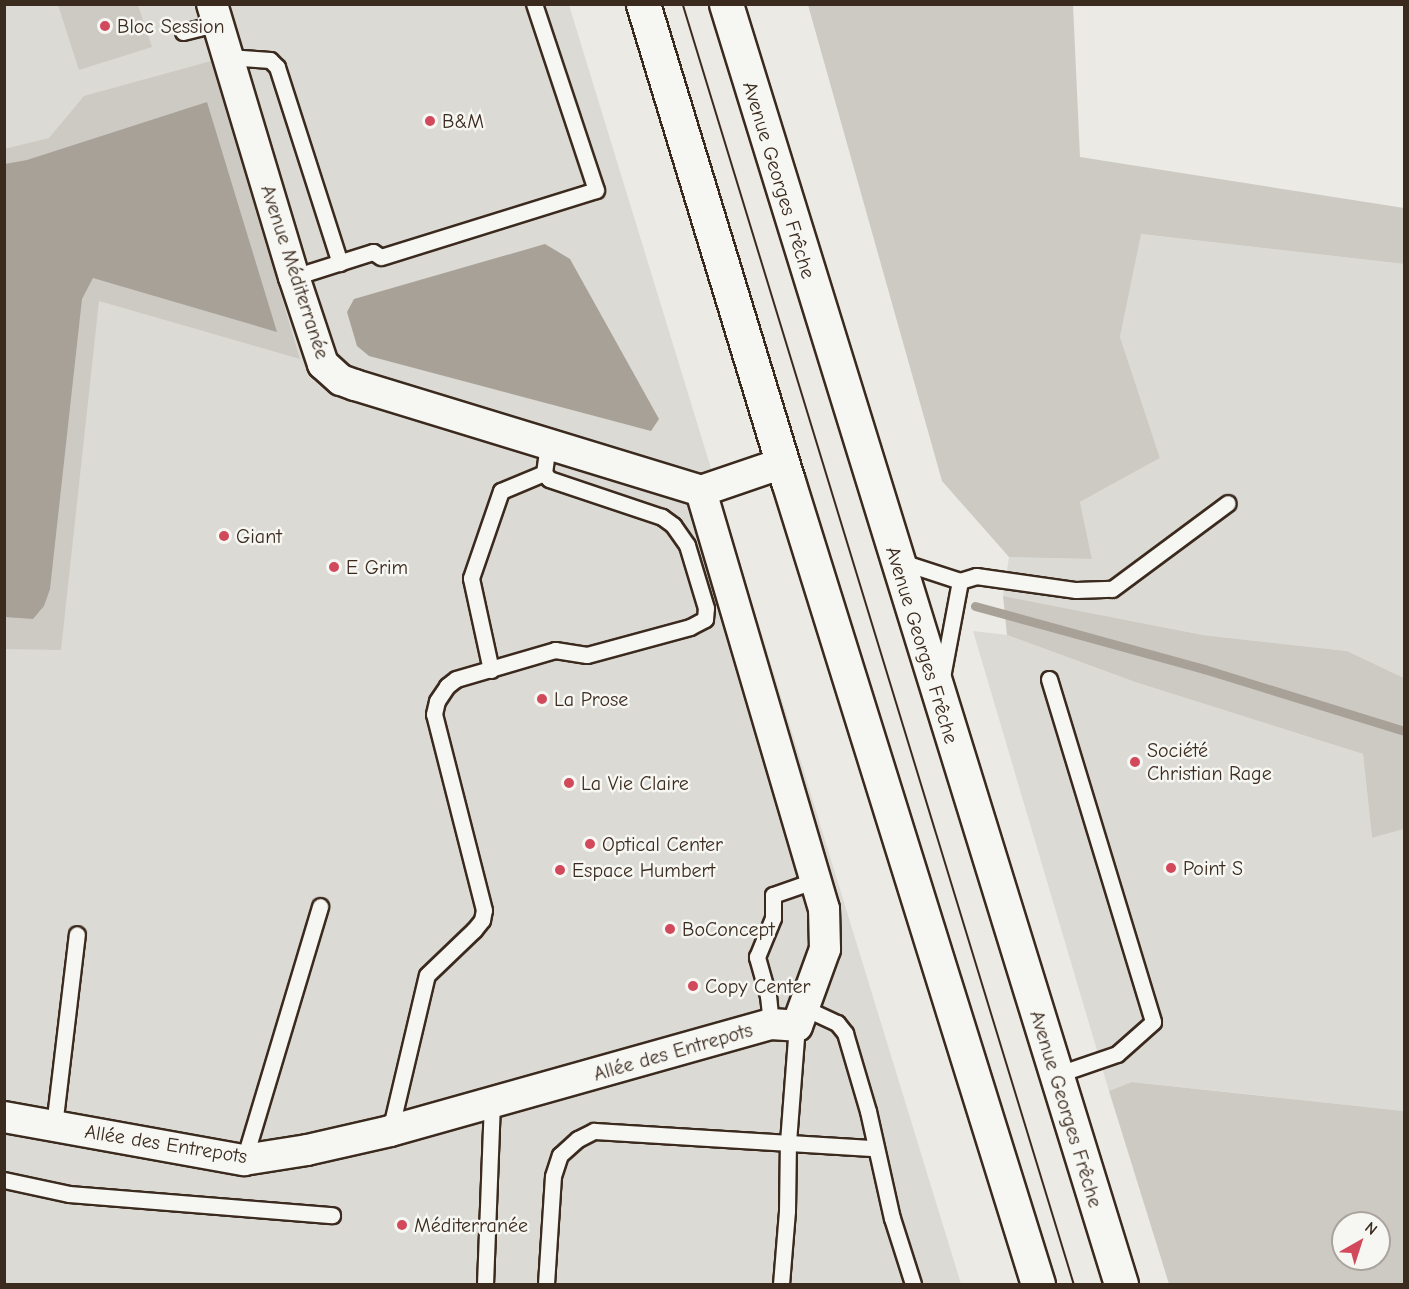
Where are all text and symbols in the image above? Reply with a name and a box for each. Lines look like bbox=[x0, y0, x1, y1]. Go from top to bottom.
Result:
place label: Bloc Session bbox=[117, 14, 225, 38]
marker: Bloc Session bbox=[98, 19, 112, 33]
street label: Avenue Georges Frêche bbox=[738, 79, 820, 281]
place label: B&M bbox=[442, 109, 484, 133]
marker: B&M bbox=[423, 114, 437, 128]
street label: Avenue Méditerranée bbox=[256, 182, 334, 362]
place label: Giant bbox=[236, 524, 282, 548]
marker: Giant bbox=[217, 529, 231, 543]
street label: Avenue Georges Frêche bbox=[881, 544, 963, 746]
place label: E Grim bbox=[346, 555, 408, 579]
marker: E Grim bbox=[327, 560, 341, 574]
place label: La Prose bbox=[554, 687, 628, 711]
marker: La Prose bbox=[535, 692, 549, 706]
place label: Société Christian Rage bbox=[1147, 738, 1272, 785]
marker: Société Christian Rage bbox=[1128, 755, 1142, 769]
place label: La Vie Claire bbox=[581, 771, 689, 795]
marker: La Vie Claire bbox=[562, 776, 576, 790]
place label: Optical Center bbox=[602, 832, 723, 856]
marker: Optical Center bbox=[583, 837, 597, 851]
place label: Point S bbox=[1183, 856, 1243, 880]
place label: Espace Humbert bbox=[572, 858, 715, 882]
marker: Point S bbox=[1164, 861, 1178, 875]
marker: Espace Humbert bbox=[553, 863, 567, 877]
place label: BoConcept bbox=[682, 917, 775, 941]
marker: BoConcept bbox=[663, 922, 677, 936]
place label: Copy Center bbox=[705, 974, 810, 998]
marker: Copy Center bbox=[686, 979, 700, 993]
street label: Avenue Georges Frêche bbox=[1025, 1008, 1107, 1210]
street label: Allée des Entrepots bbox=[591, 1018, 755, 1086]
street label: Allée des Entrepots bbox=[83, 1119, 249, 1169]
north arrow bbox=[1331, 1211, 1391, 1271]
place label: Méditerranée bbox=[414, 1213, 528, 1237]
marker: Méditerranée bbox=[395, 1218, 409, 1232]
text: N bbox=[1361, 1218, 1381, 1239]

